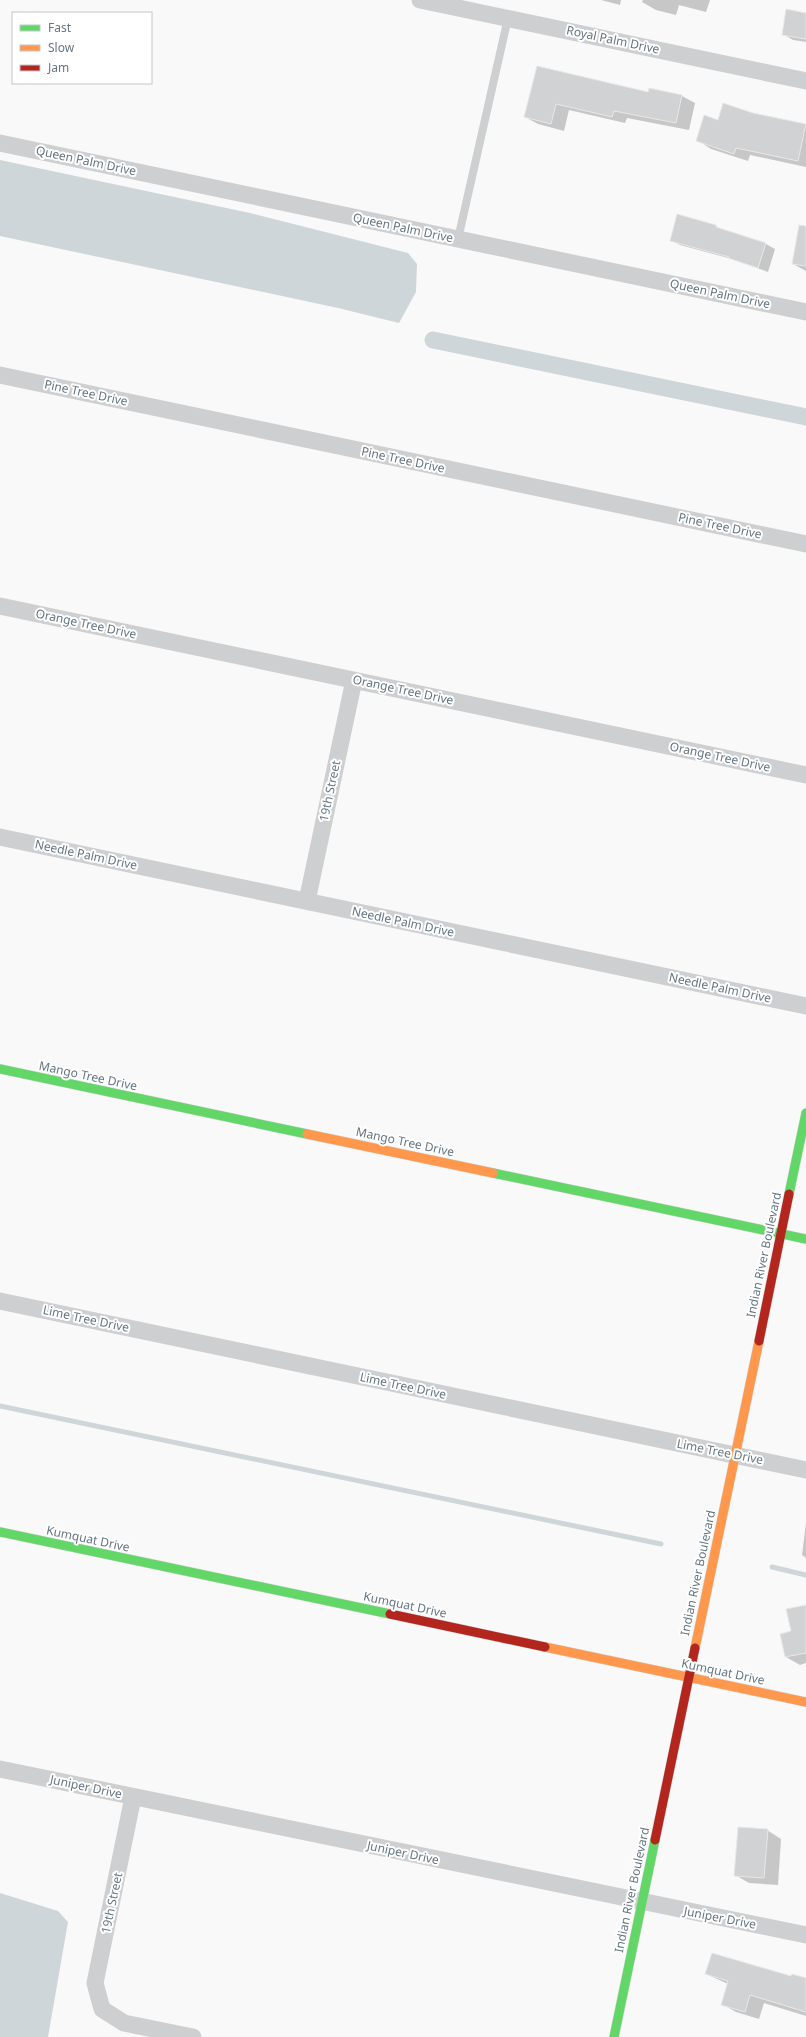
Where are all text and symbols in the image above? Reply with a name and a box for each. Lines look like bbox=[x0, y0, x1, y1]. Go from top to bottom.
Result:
legend bbox=[12, 12, 152, 84]
text: Fast bbox=[48, 19, 72, 36]
street label: Royal Palm Drive bbox=[565, 21, 661, 58]
text: Slow bbox=[48, 39, 75, 56]
text: Jam bbox=[47, 59, 69, 76]
street label: Queen Palm Drive bbox=[34, 142, 138, 179]
street label: Queen Palm Drive bbox=[351, 209, 455, 246]
street label: Queen Palm Drive bbox=[668, 275, 772, 312]
street label: Pine Tree Drive bbox=[43, 375, 130, 410]
street label: Pine Tree Drive bbox=[360, 442, 447, 477]
street label: Pine Tree Drive bbox=[677, 508, 764, 543]
street label: Orange Tree Drive bbox=[34, 605, 138, 643]
street label: Orange Tree Drive bbox=[351, 671, 455, 709]
street label: Orange Tree Drive bbox=[668, 738, 772, 776]
street label: 19th Street bbox=[315, 758, 344, 823]
street label: Needle Palm Drive bbox=[33, 835, 139, 874]
street label: Needle Palm Drive bbox=[350, 902, 456, 941]
street label: Needle Palm Drive bbox=[667, 968, 773, 1007]
street label: Mango Tree Drive bbox=[37, 1057, 139, 1094]
street label: Mango Tree Drive bbox=[354, 1123, 456, 1160]
street label: Indian River Boulevard bbox=[742, 1191, 785, 1319]
street label: Lime Tree Drive bbox=[41, 1301, 131, 1336]
street label: Lime Tree Drive bbox=[358, 1368, 448, 1403]
street label: Lime Tree Drive bbox=[675, 1435, 765, 1468]
street label: Indian River Boulevard bbox=[676, 1509, 719, 1637]
street label: Kumquat Drive bbox=[45, 1521, 132, 1556]
street label: Kumquat Drive bbox=[362, 1587, 449, 1622]
street label: Kumquat Drive bbox=[680, 1654, 767, 1689]
street label: Juniper Drive bbox=[48, 1770, 124, 1802]
street label: Indian River Boulevard bbox=[610, 1826, 653, 1954]
street label: Juniper Drive bbox=[365, 1836, 441, 1868]
street label: 19th Street bbox=[97, 1870, 126, 1935]
street label: Juniper Drive bbox=[682, 1902, 758, 1933]

